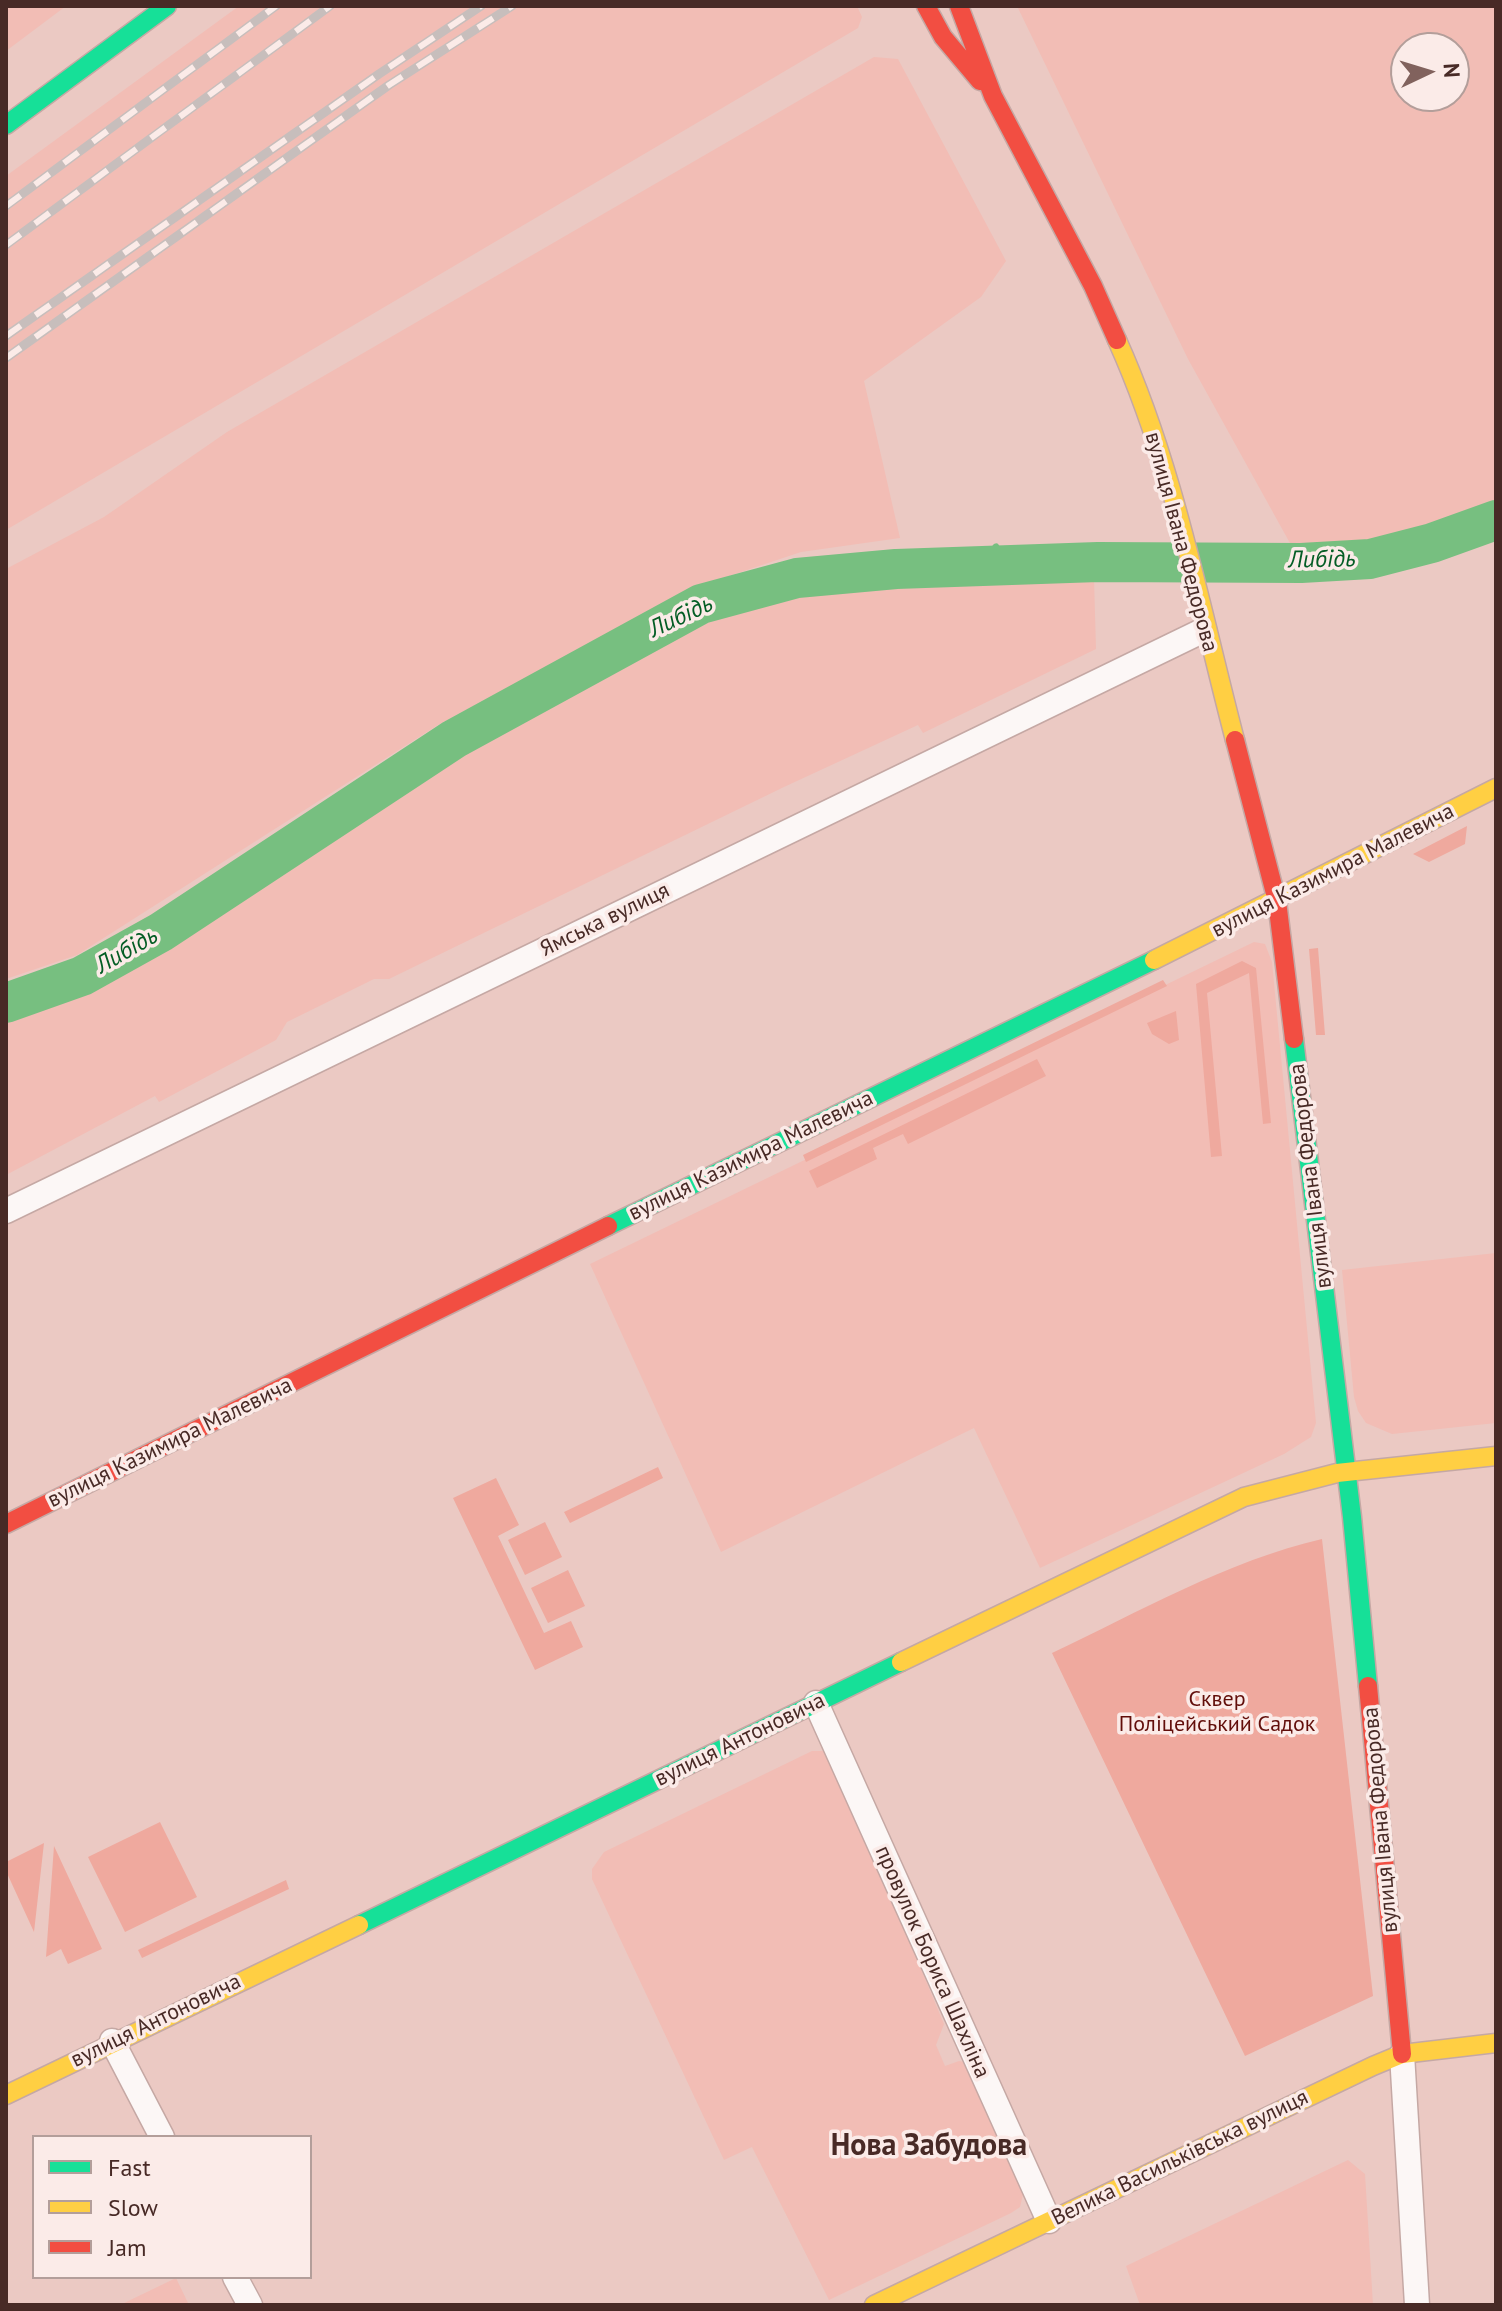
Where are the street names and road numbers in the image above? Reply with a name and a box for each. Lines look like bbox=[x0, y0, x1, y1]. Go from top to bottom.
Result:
street label: вулиця Івана Федорова bbox=[1139, 429, 1223, 655]
street label: вулиця Казимира Малевича bbox=[1207, 798, 1459, 944]
street label: Ямська вулиця bbox=[536, 877, 674, 963]
street label: вулиця Івана Федорова bbox=[1284, 1062, 1338, 1290]
street label: вулиця Казимира Малевича bbox=[625, 1085, 877, 1227]
street label: вулиця Казимира Малевича bbox=[44, 1372, 296, 1514]
street label: вулиця Антоновича bbox=[651, 1687, 829, 1793]
street label: вулиця Івана Федорова bbox=[1358, 1706, 1404, 1934]
street label: провулок Бориса Шахліна bbox=[869, 1842, 995, 2082]
street label: вулиця Антоновича bbox=[67, 1968, 245, 2074]
street label: Велика Васильківська вулиця bbox=[1047, 2084, 1313, 2232]

